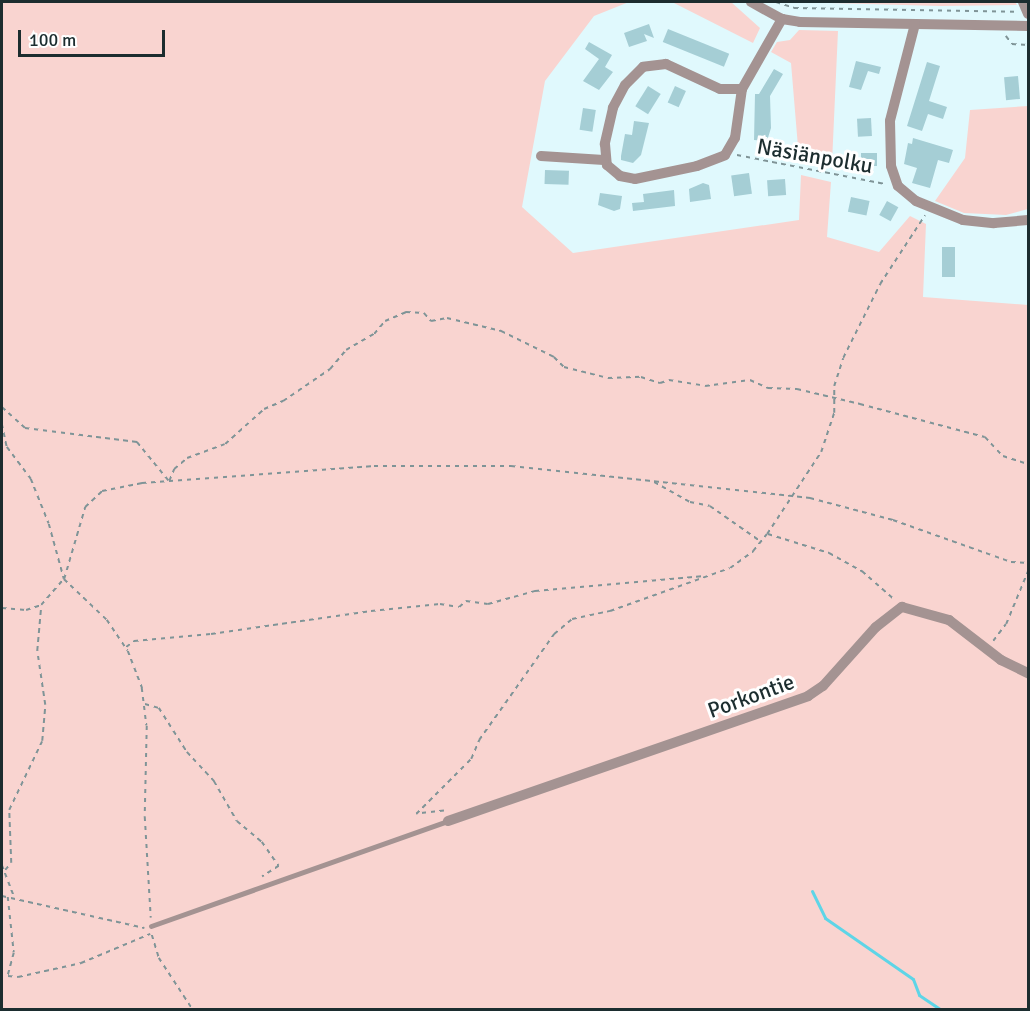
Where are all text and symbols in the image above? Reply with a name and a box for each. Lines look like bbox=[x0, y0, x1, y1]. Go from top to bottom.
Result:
scale bar bbox=[21, 18, 168, 56]
text: 100 m bbox=[29, 29, 76, 51]
street label: Näsiänpolku bbox=[755, 133, 875, 179]
street label: Porkontie bbox=[704, 668, 798, 724]

